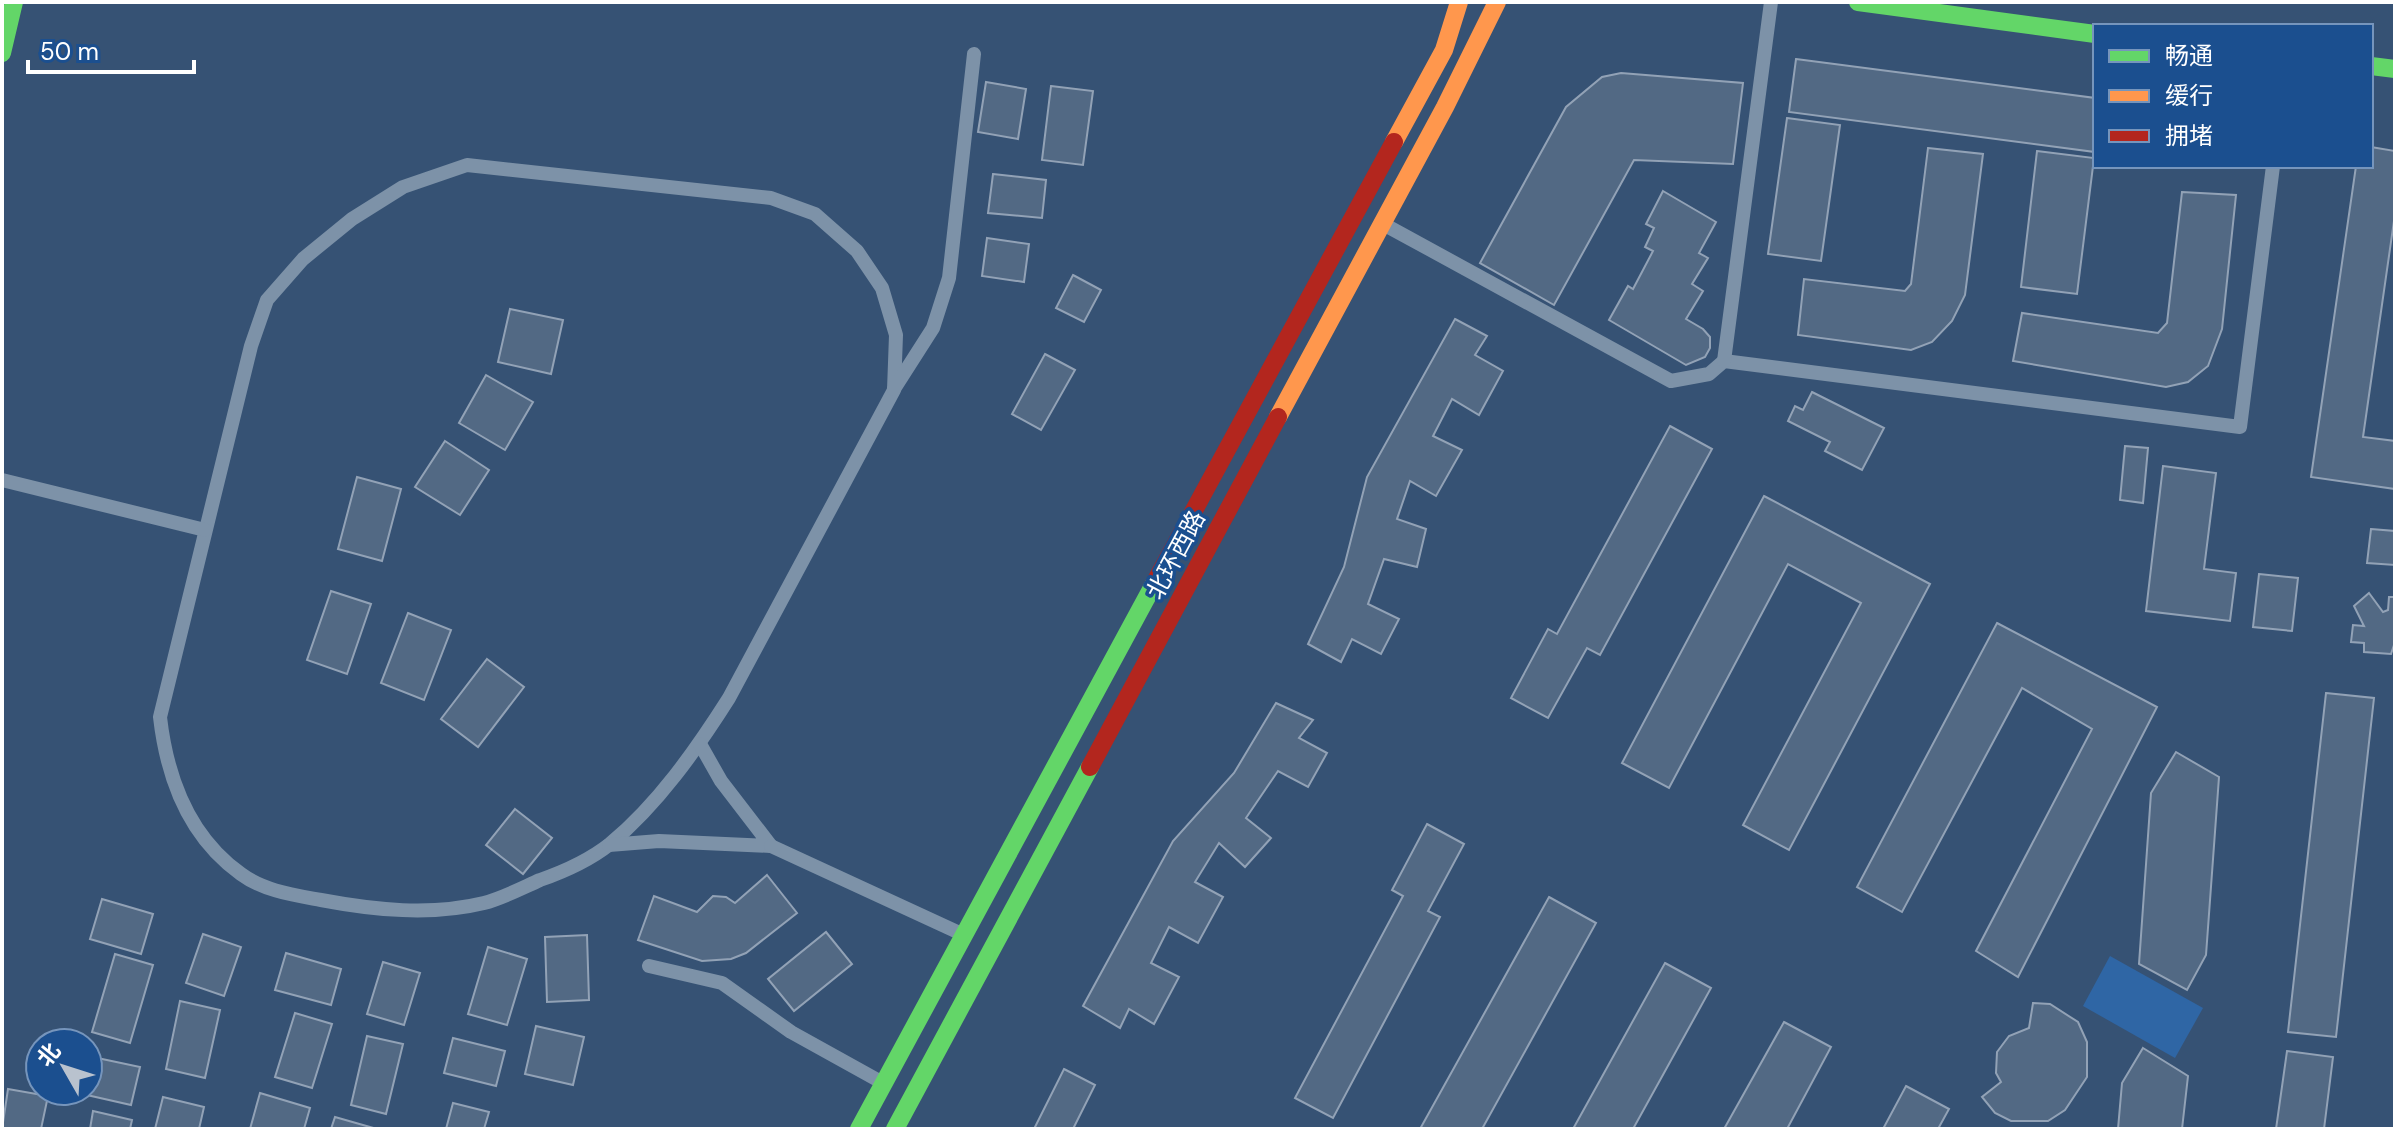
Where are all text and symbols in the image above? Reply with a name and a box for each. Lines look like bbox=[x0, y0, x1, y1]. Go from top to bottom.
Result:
scale bar bbox=[28, 24, 194, 74]
legend bbox=[2093, 24, 2373, 168]
text: 50 m bbox=[40, 36, 99, 67]
text: 畅通 bbox=[2165, 40, 2213, 71]
text: 缓行 bbox=[2165, 80, 2213, 111]
text: 拥堵 bbox=[2165, 120, 2213, 151]
street label: 北环西路 bbox=[1139, 505, 1212, 604]
north arrow bbox=[24, 1027, 104, 1107]
text: 北 bbox=[31, 1037, 67, 1072]

